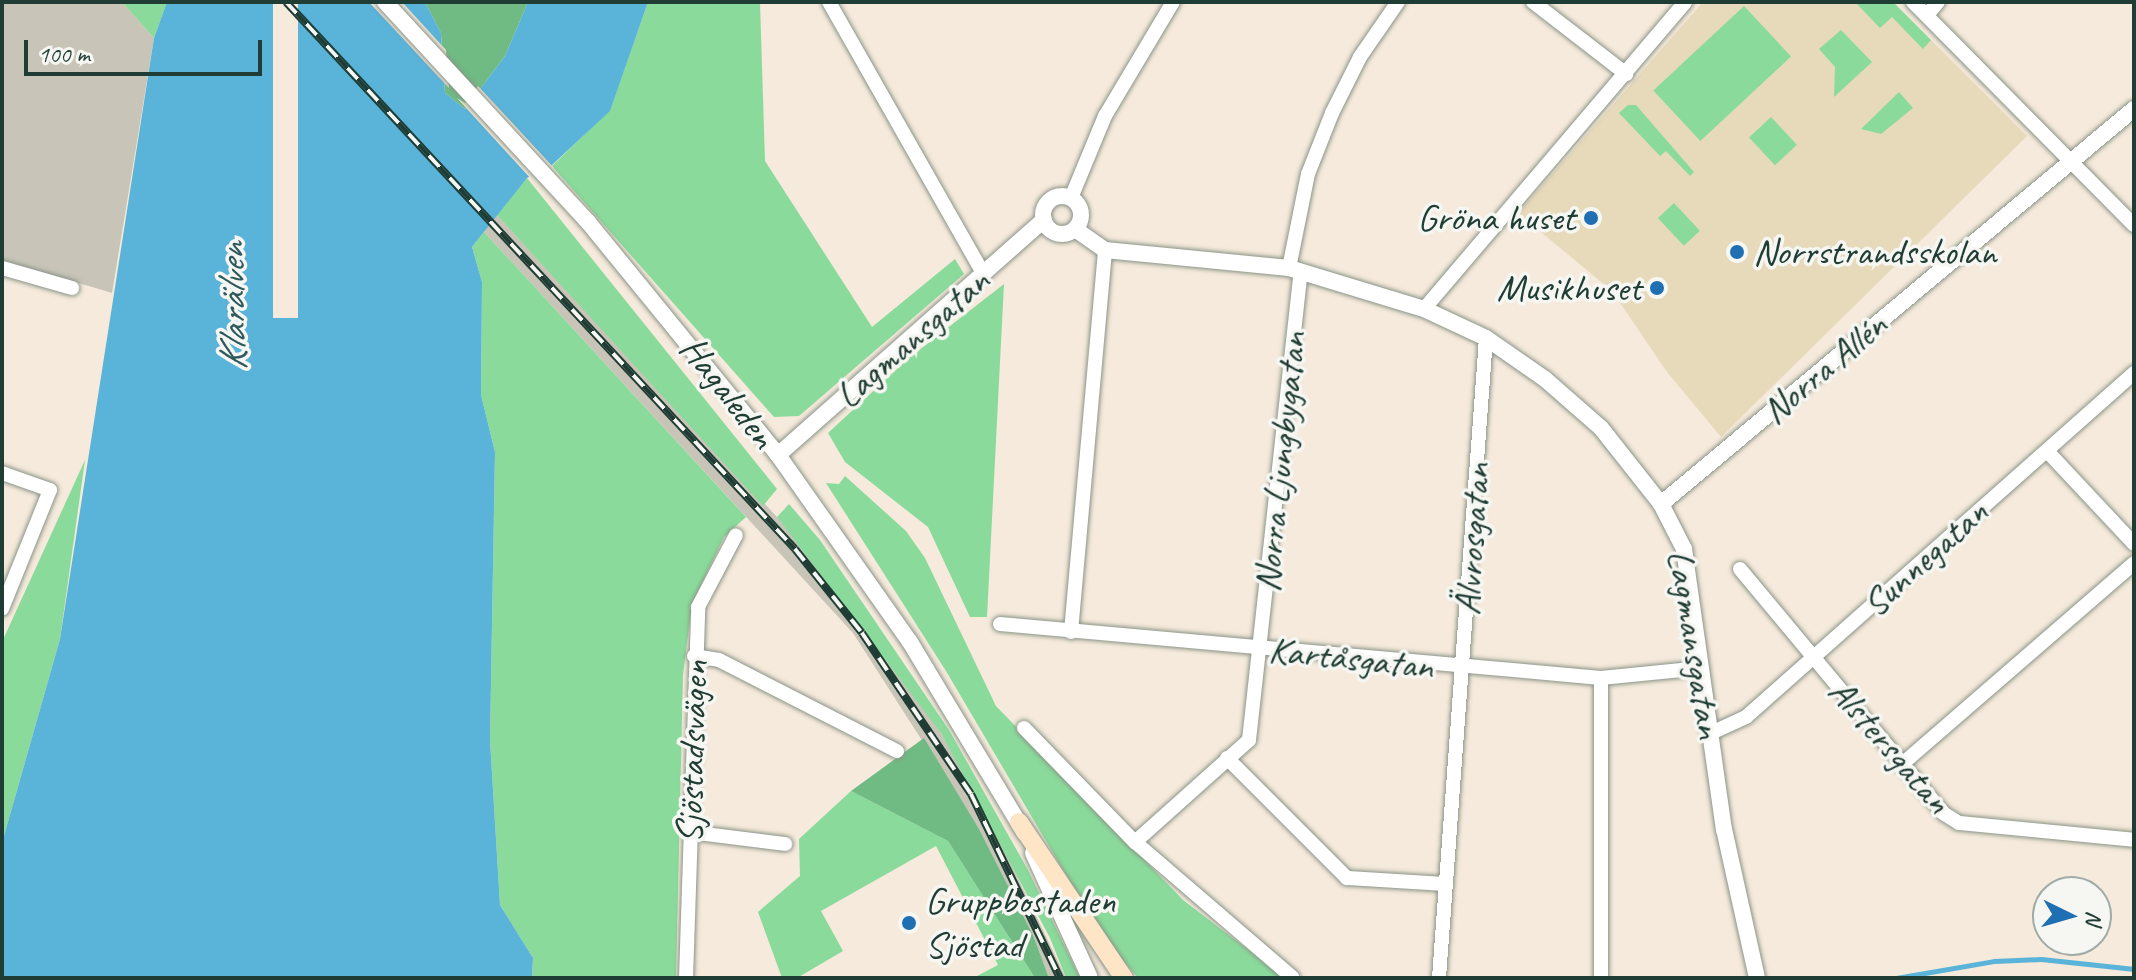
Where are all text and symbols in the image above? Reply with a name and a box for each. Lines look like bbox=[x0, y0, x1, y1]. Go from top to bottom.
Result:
scale bar bbox=[28, 24, 266, 74]
text: 100 m bbox=[38, 39, 90, 69]
place label: Gröna huset bbox=[1417, 195, 1575, 241]
marker: Gröna huset bbox=[1582, 209, 1600, 227]
place label: Norrstrandsskolan bbox=[1753, 229, 1996, 275]
water label: Klarälven bbox=[207, 243, 257, 371]
marker: Norrstrandsskolan bbox=[1728, 243, 1746, 261]
street label: Lagmansgatan bbox=[825, 258, 999, 418]
place label: Musikhuset bbox=[1497, 265, 1641, 311]
marker: Musikhuset bbox=[1648, 279, 1666, 297]
street label: Norra Allén bbox=[1752, 303, 1896, 433]
street label: Hagaleden bbox=[670, 327, 786, 457]
street label: Norra Ljungbygatan bbox=[1244, 330, 1316, 594]
street label: Älvrosgatan bbox=[1444, 462, 1500, 616]
street label: Sunnegatan bbox=[1853, 490, 1997, 626]
street label: Lagmansgatan bbox=[1658, 547, 1732, 741]
street label: Kartåsgatan bbox=[1267, 627, 1435, 689]
street label: Sjöstadsvägen bbox=[666, 660, 718, 844]
street label: Alstersgatan bbox=[1819, 669, 1961, 823]
north arrow bbox=[2032, 876, 2112, 956]
place label: Gruppbostaden Sjöstad bbox=[925, 878, 1115, 968]
text: N bbox=[2079, 910, 2108, 926]
marker: Gruppbostaden Sjöstad bbox=[900, 914, 918, 932]

